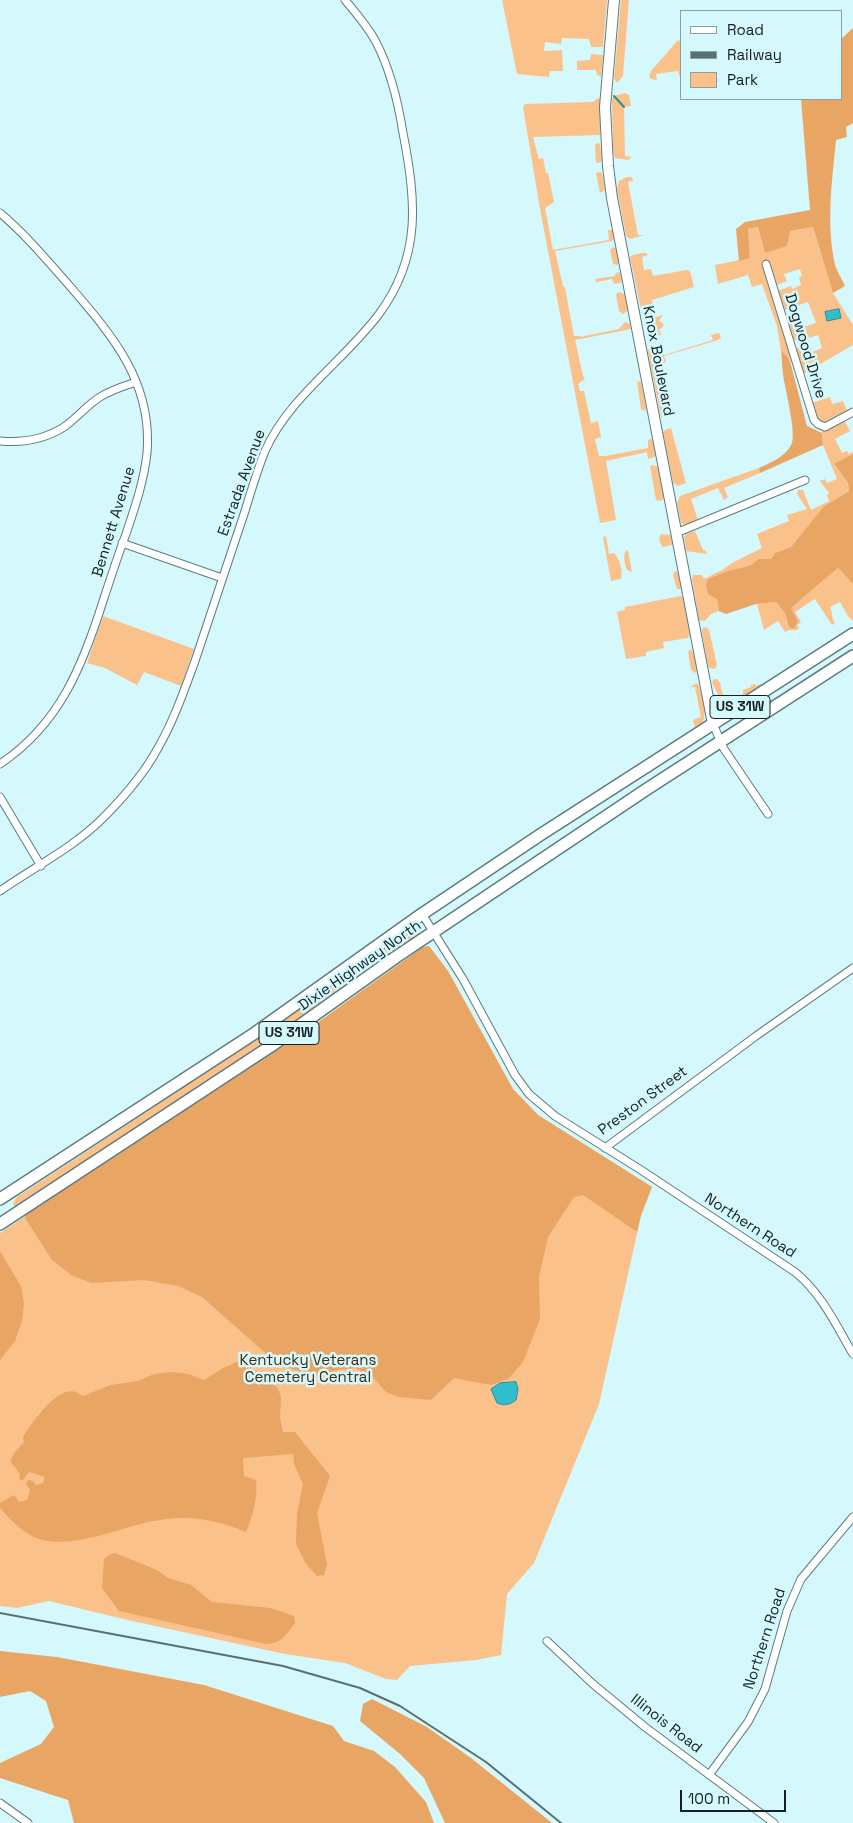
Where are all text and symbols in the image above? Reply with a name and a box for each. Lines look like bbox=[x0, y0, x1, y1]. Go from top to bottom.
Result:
legend bbox=[680, 10, 843, 100]
text: Road bbox=[727, 20, 764, 39]
text: Railway bbox=[727, 45, 782, 64]
text: Park bbox=[727, 70, 758, 89]
street label: Dogwood Drive bbox=[781, 291, 829, 401]
street label: Knox Boulevard bbox=[638, 304, 678, 418]
street label: Estrada Avenue bbox=[214, 427, 270, 539]
street label: Bennett Avenue bbox=[89, 465, 139, 579]
road number: US 31W bbox=[710, 696, 770, 719]
street label: Dixie Highway North bbox=[295, 917, 425, 1015]
road number: US 31W bbox=[259, 1021, 319, 1044]
street label: Preston Street bbox=[595, 1063, 691, 1139]
street label: Northern Road bbox=[701, 1190, 799, 1262]
park label: Kentucky Veterans Cemetery Central bbox=[240, 1352, 376, 1387]
street label: Northern Road bbox=[740, 1586, 790, 1692]
street label: Illinois Road bbox=[627, 1691, 705, 1757]
scale bar bbox=[683, 1780, 789, 1812]
text: 100 m bbox=[688, 1789, 730, 1808]

